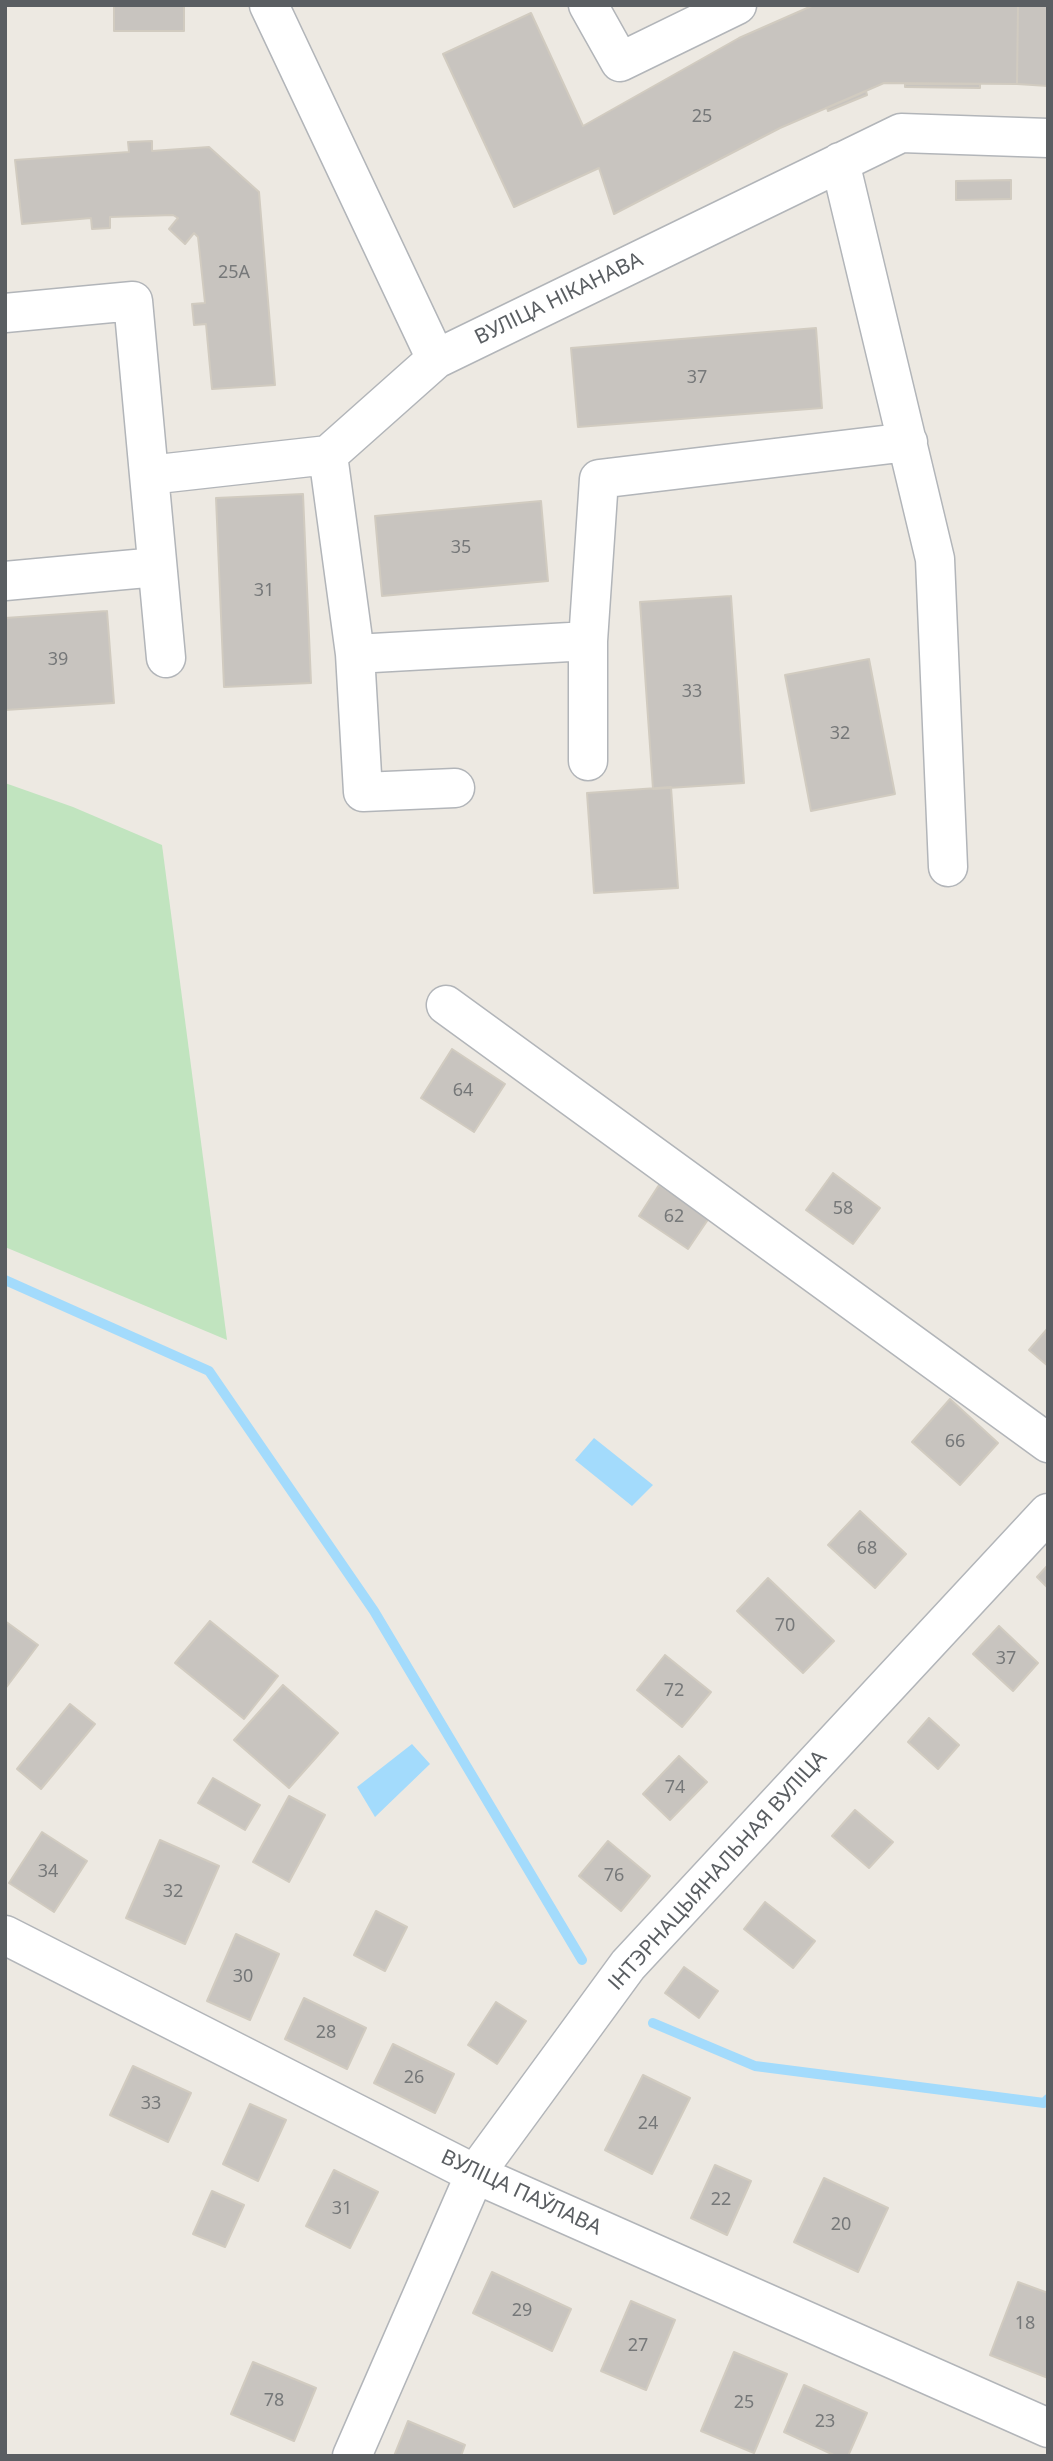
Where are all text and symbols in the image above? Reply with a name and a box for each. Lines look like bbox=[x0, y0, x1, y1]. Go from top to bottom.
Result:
house number: 25 bbox=[692, 106, 712, 128]
street label: ВУЛІЦА НІКАНАВА bbox=[471, 247, 647, 351]
house number: 25А bbox=[218, 262, 250, 284]
house number: 37 bbox=[687, 367, 707, 389]
house number: 35 bbox=[451, 537, 471, 559]
house number: 31 bbox=[254, 580, 274, 602]
house number: 39 bbox=[48, 649, 68, 671]
house number: 33 bbox=[682, 681, 702, 703]
house number: 32 bbox=[830, 723, 850, 745]
house number: 64 bbox=[453, 1080, 473, 1102]
house number: 58 bbox=[833, 1198, 853, 1220]
house number: 62 bbox=[664, 1206, 684, 1228]
house number: 66 bbox=[945, 1431, 965, 1453]
house number: 68 bbox=[857, 1538, 877, 1560]
house number: 70 bbox=[775, 1615, 795, 1637]
house number: 37 bbox=[996, 1648, 1016, 1670]
house number: 72 bbox=[664, 1680, 684, 1702]
street label: ІНТЭРНАЦЫЯНАЛЬНАЯ ВУЛІЦА bbox=[604, 1746, 832, 1996]
house number: 74 bbox=[665, 1777, 685, 1799]
house number: 34 bbox=[38, 1861, 58, 1883]
house number: 76 bbox=[604, 1865, 624, 1887]
house number: 32 bbox=[163, 1881, 183, 1903]
house number: 30 bbox=[233, 1966, 253, 1988]
house number: 28 bbox=[316, 2022, 336, 2044]
house number: 26 bbox=[404, 2067, 424, 2089]
house number: 33 bbox=[141, 2093, 161, 2115]
house number: 24 bbox=[638, 2113, 658, 2135]
street label: ВУЛІЦА ПАЎЛАВА bbox=[437, 2145, 605, 2241]
house number: 22 bbox=[711, 2189, 731, 2211]
house number: 31 bbox=[332, 2198, 352, 2220]
house number: 20 bbox=[831, 2214, 851, 2236]
house number: 29 bbox=[512, 2300, 532, 2322]
house number: 18 bbox=[1015, 2313, 1035, 2335]
house number: 27 bbox=[628, 2335, 648, 2357]
house number: 78 bbox=[264, 2390, 284, 2412]
house number: 25 bbox=[734, 2392, 754, 2414]
house number: 23 bbox=[815, 2411, 835, 2433]

